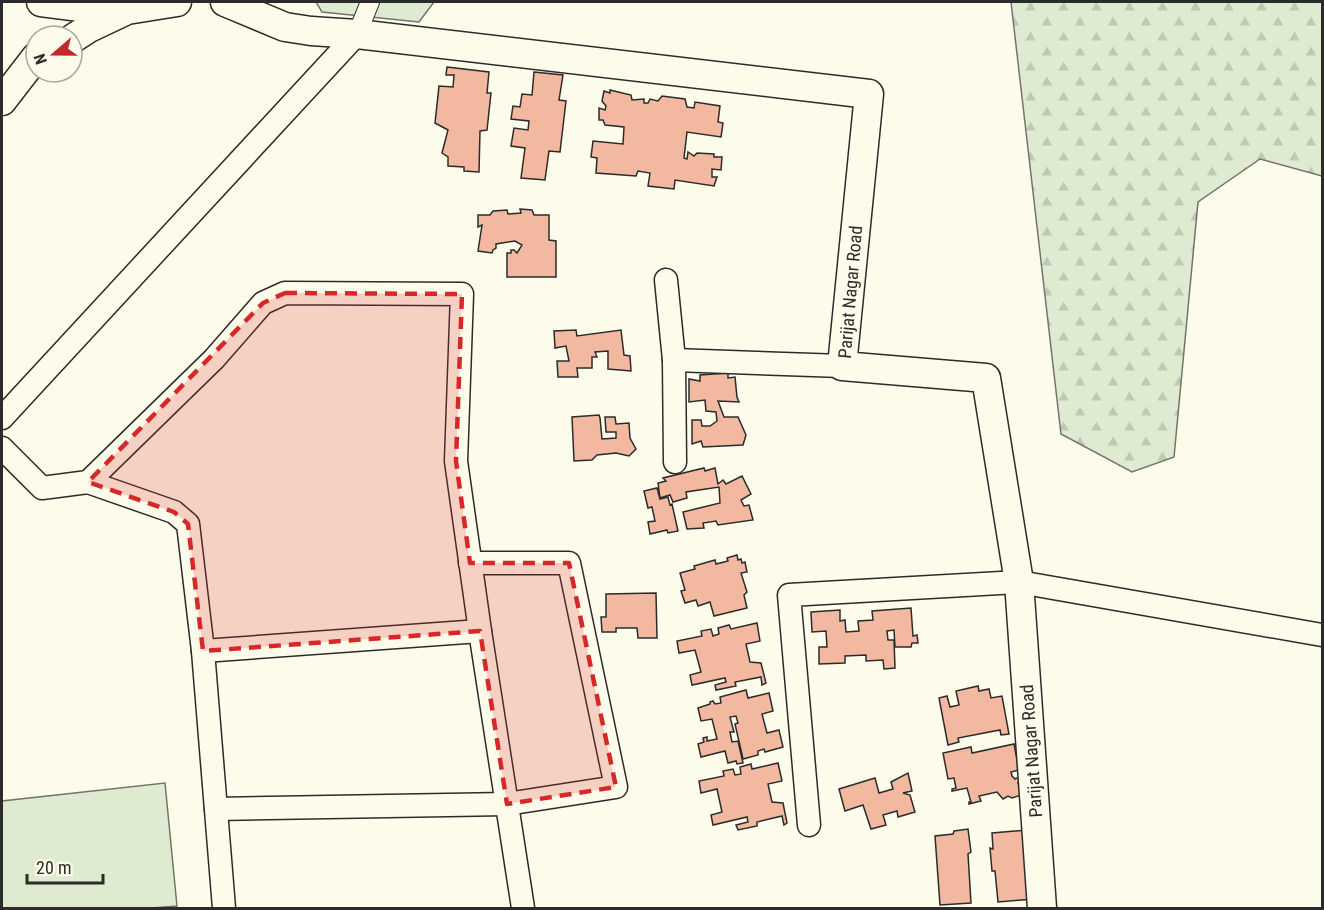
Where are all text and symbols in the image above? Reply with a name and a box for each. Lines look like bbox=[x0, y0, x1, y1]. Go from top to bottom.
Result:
north arrow bbox=[24, 24, 84, 84]
text: N bbox=[30, 51, 51, 67]
street label: Parijat Nagar Road bbox=[834, 225, 866, 359]
street label: Parijat Nagar Road bbox=[1016, 684, 1046, 818]
scale bar bbox=[27, 847, 104, 885]
text: 20 m bbox=[36, 857, 71, 878]

